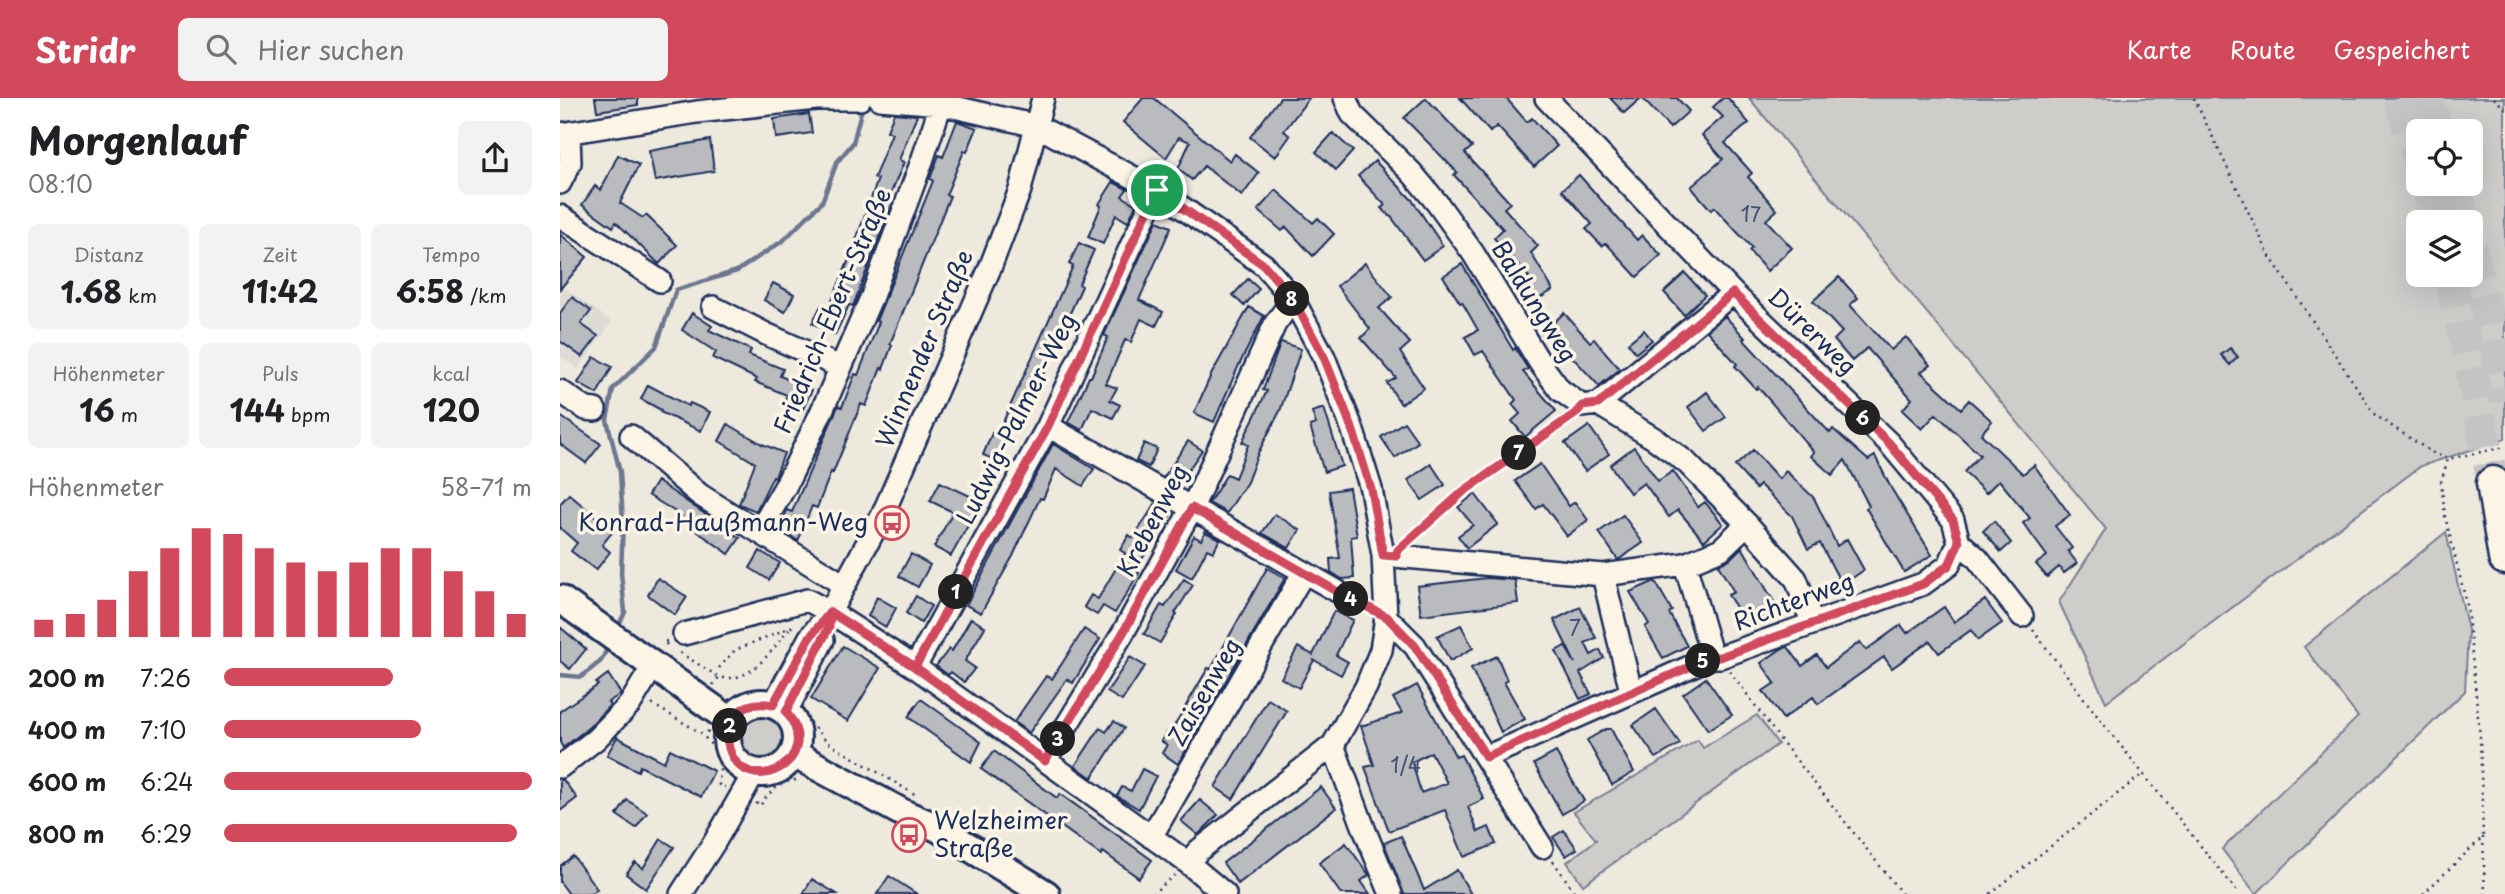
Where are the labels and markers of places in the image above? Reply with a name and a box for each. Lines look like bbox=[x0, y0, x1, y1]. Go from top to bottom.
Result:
pin bbox=[1127, 160, 1187, 220]
pin: 8 bbox=[1274, 282, 1310, 316]
pin: 6 bbox=[1846, 400, 1880, 436]
pin: 7 bbox=[1502, 436, 1536, 470]
place label: Konrad-Haußmann-Weg bbox=[578, 503, 868, 539]
bus stop icon: Konrad-Haußmann-Weg bbox=[873, 504, 911, 542]
pin: 1 bbox=[938, 574, 974, 610]
pin: 4 bbox=[1334, 582, 1368, 616]
pin: 5 bbox=[1686, 644, 1720, 678]
pin: 2 bbox=[712, 708, 748, 744]
pin: 3 bbox=[1040, 722, 1076, 756]
place label: Welzheimer Straße bbox=[934, 801, 1068, 865]
bus stop icon: Welzheimer Straße bbox=[890, 816, 928, 854]

